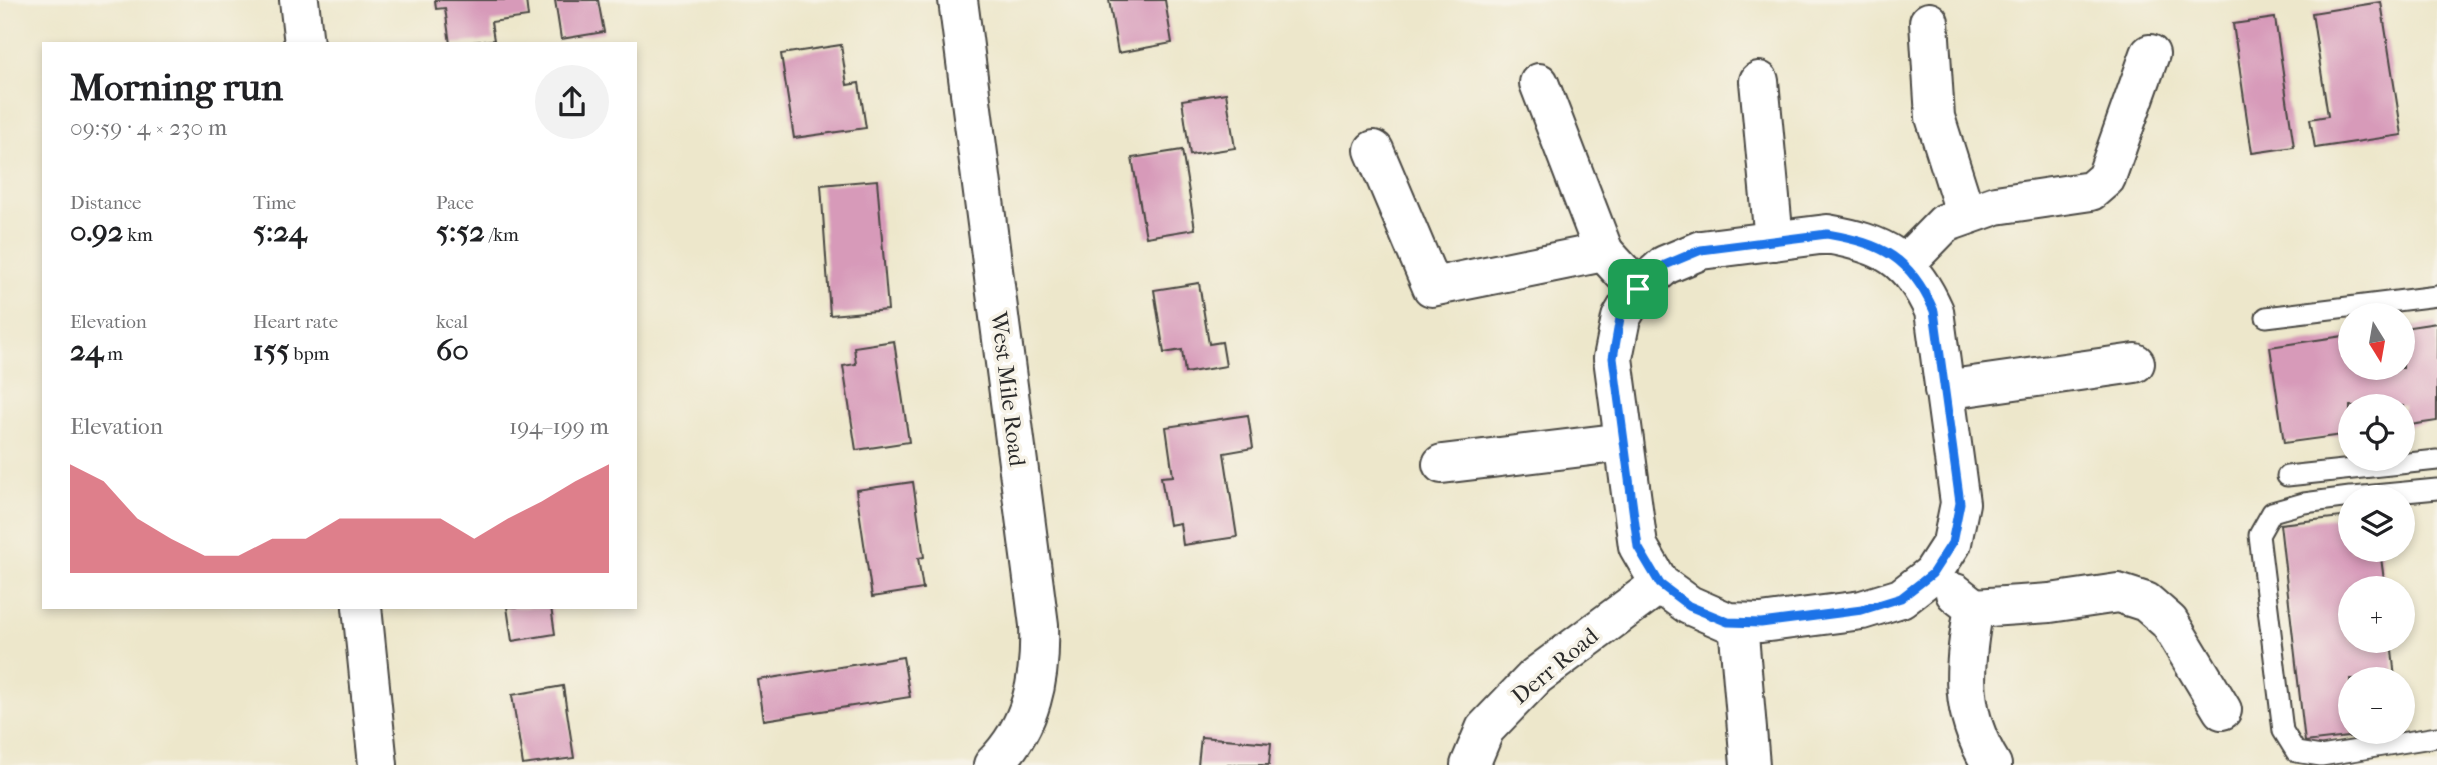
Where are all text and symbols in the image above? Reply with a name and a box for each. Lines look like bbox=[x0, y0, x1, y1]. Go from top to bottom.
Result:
text: Morning run bbox=[70, 65, 283, 110]
button: share bbox=[535, 65, 609, 139]
text: 09:59 · 4 × 230 m bbox=[70, 114, 227, 141]
text: Distance bbox=[70, 192, 141, 214]
text: Time bbox=[253, 192, 296, 214]
text: Pace bbox=[436, 192, 474, 214]
text: 0.92 bbox=[70, 214, 123, 249]
text: 5:24 bbox=[253, 214, 306, 249]
text: 5:52 bbox=[436, 214, 485, 249]
text: km bbox=[123, 224, 153, 246]
text: /km bbox=[485, 224, 519, 246]
pin bbox=[1608, 259, 1668, 319]
icon: arrive bbox=[1619, 270, 1657, 308]
north arrow bbox=[2338, 303, 2415, 380]
map controls bbox=[2338, 303, 2415, 744]
street label: West Mile Road bbox=[985, 309, 1031, 468]
text: Elevation bbox=[70, 311, 147, 333]
text: Heart rate bbox=[253, 311, 338, 333]
text: kcal bbox=[436, 311, 468, 333]
text: 24 bbox=[70, 333, 103, 368]
text: 155 bbox=[253, 333, 289, 368]
text: 60 bbox=[436, 333, 469, 368]
text: m bbox=[103, 343, 123, 365]
text: bpm bbox=[289, 343, 329, 365]
button: locate bbox=[2338, 394, 2415, 471]
text: Elevation bbox=[70, 413, 163, 440]
text: 194–199 m bbox=[509, 413, 609, 440]
button: layers bbox=[2338, 485, 2415, 562]
button: + bbox=[2338, 576, 2415, 653]
street label: Derr Road bbox=[1506, 622, 1604, 710]
button: − bbox=[2338, 667, 2415, 744]

